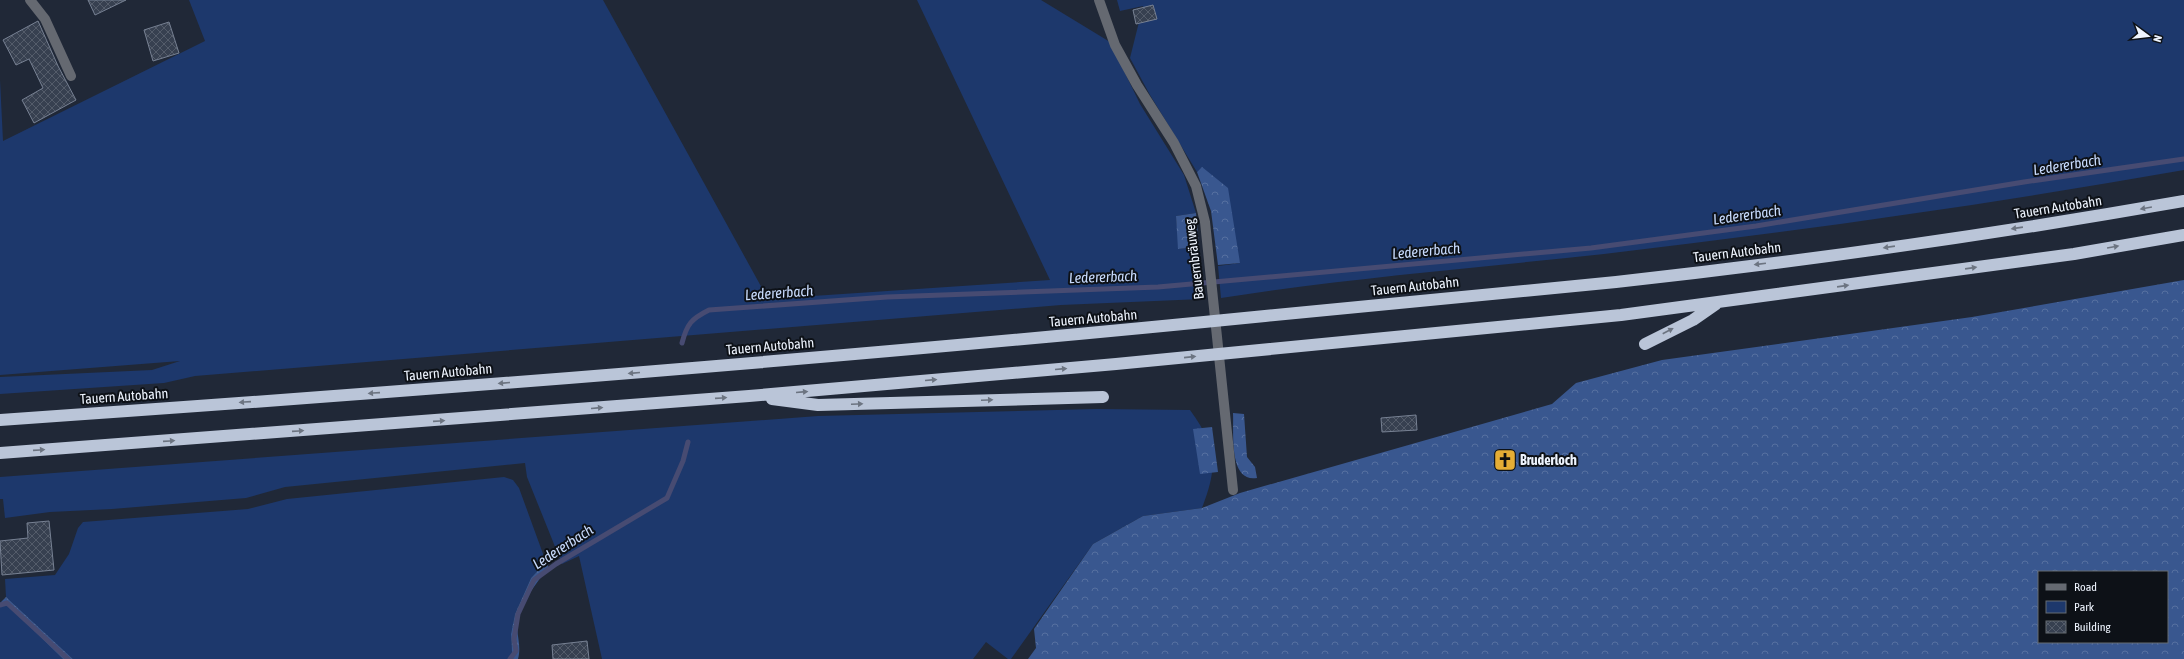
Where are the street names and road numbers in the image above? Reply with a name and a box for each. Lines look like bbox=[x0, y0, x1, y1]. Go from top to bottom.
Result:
street label: Tauern Autobahn bbox=[2013, 192, 2103, 222]
street label: Bauernbräuweg bbox=[1181, 218, 1207, 300]
street label: Tauern Autobahn bbox=[1692, 239, 1782, 265]
street label: Tauern Autobahn bbox=[1370, 273, 1460, 299]
street label: Tauern Autobahn bbox=[1048, 306, 1138, 330]
street label: Tauern Autobahn bbox=[725, 334, 815, 358]
street label: Tauern Autobahn bbox=[403, 360, 493, 384]
street label: Tauern Autobahn bbox=[79, 385, 169, 407]

